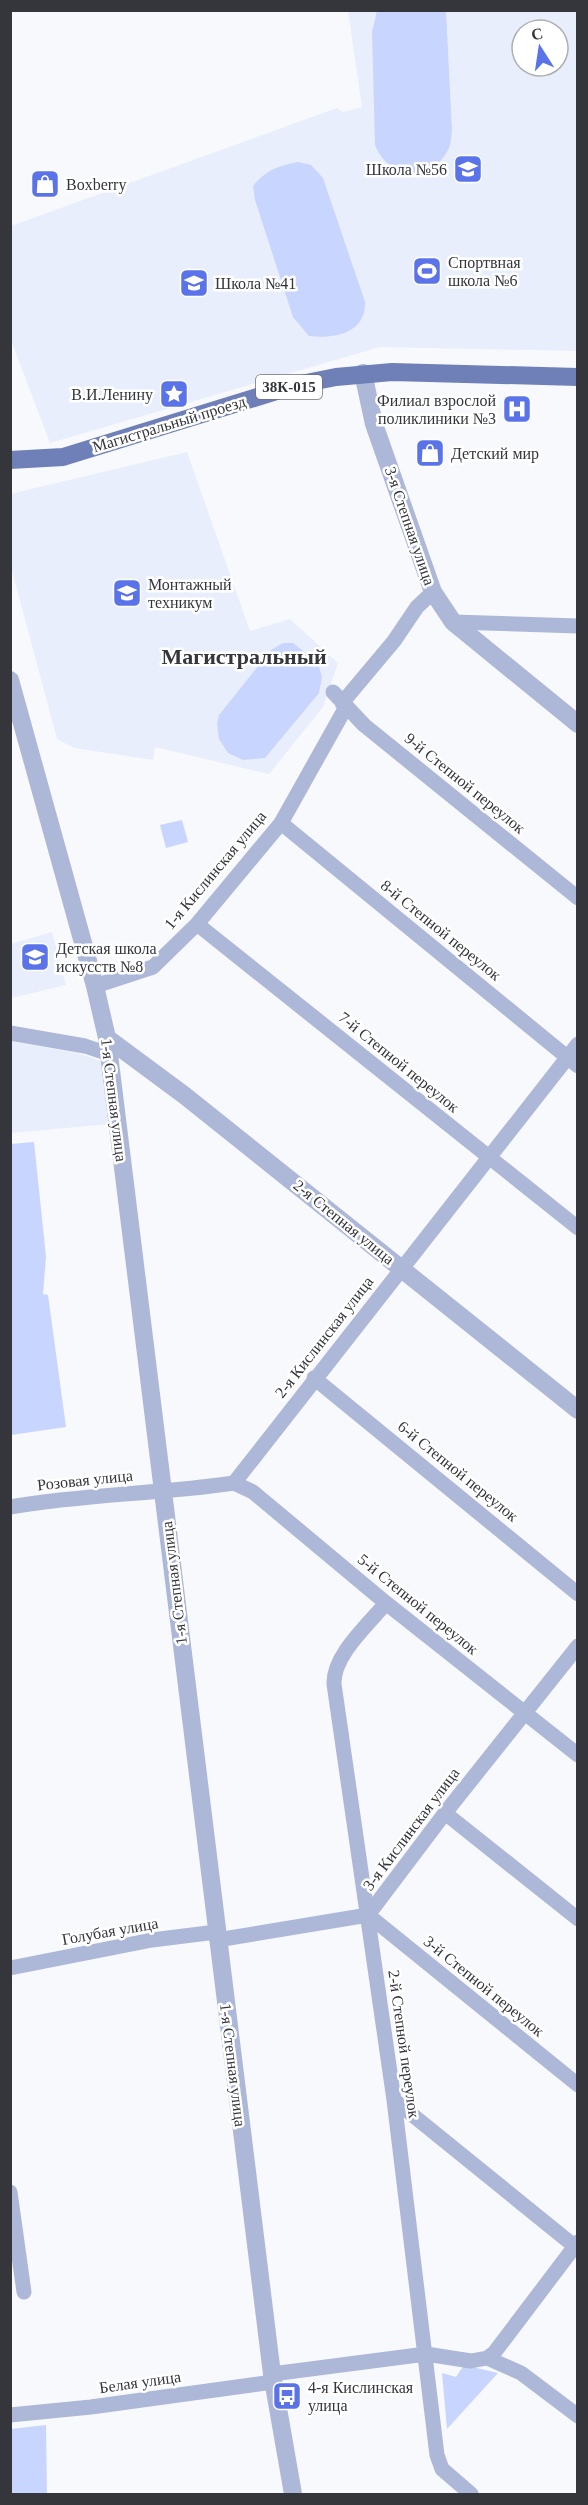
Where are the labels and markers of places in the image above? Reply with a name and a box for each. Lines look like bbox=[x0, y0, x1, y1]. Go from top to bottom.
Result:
school or university icon: Школа №56 bbox=[452, 153, 484, 185]
place label: Школа №56 bbox=[366, 161, 447, 178]
shop icon: Boxberry bbox=[29, 168, 61, 200]
place label: Boxberry bbox=[66, 176, 126, 194]
place label: Спортвная школа №6 bbox=[448, 254, 521, 289]
sports icon: Спортвная школа №6 bbox=[411, 255, 443, 287]
school or university icon: Школа №41 bbox=[178, 267, 210, 299]
place label: Школа №41 bbox=[215, 275, 296, 292]
place icon: В.И.Ленину bbox=[158, 378, 190, 410]
place label: В.И.Ленину bbox=[71, 386, 153, 404]
place label: Филиал взрослой поликлиники №3 bbox=[377, 392, 496, 427]
hospital icon: Филиал взрослой поликлиники №3 bbox=[501, 393, 533, 425]
shop icon: Детский мир bbox=[414, 437, 446, 469]
place label: Детский мир bbox=[451, 445, 539, 463]
place label: Монтажный техникум bbox=[148, 576, 232, 612]
school or university icon: Монтажный техникум bbox=[111, 577, 143, 609]
place label: Детская школа искусств №8 bbox=[56, 940, 157, 976]
school or university icon: Детская школа искусств №8 bbox=[19, 941, 51, 973]
place label: 4-я Кислинская улица bbox=[308, 2379, 414, 2415]
bus stop icon: 4-я Кислинская улица bbox=[271, 2380, 303, 2412]

